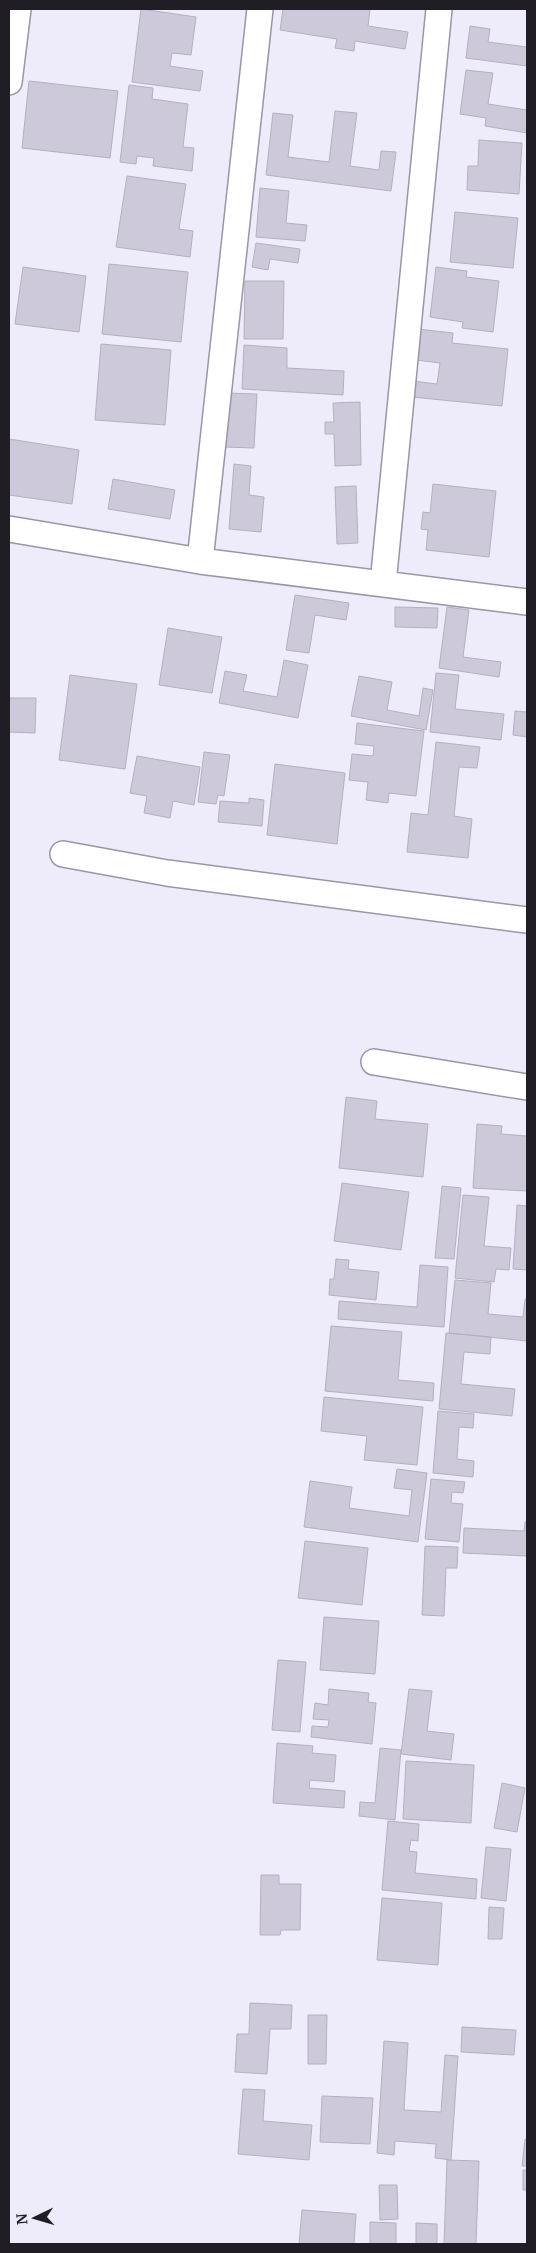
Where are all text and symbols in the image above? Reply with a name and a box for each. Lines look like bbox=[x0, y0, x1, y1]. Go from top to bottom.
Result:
north arrow bbox=[10, 2193, 60, 2243]
text: N bbox=[13, 2213, 31, 2225]

